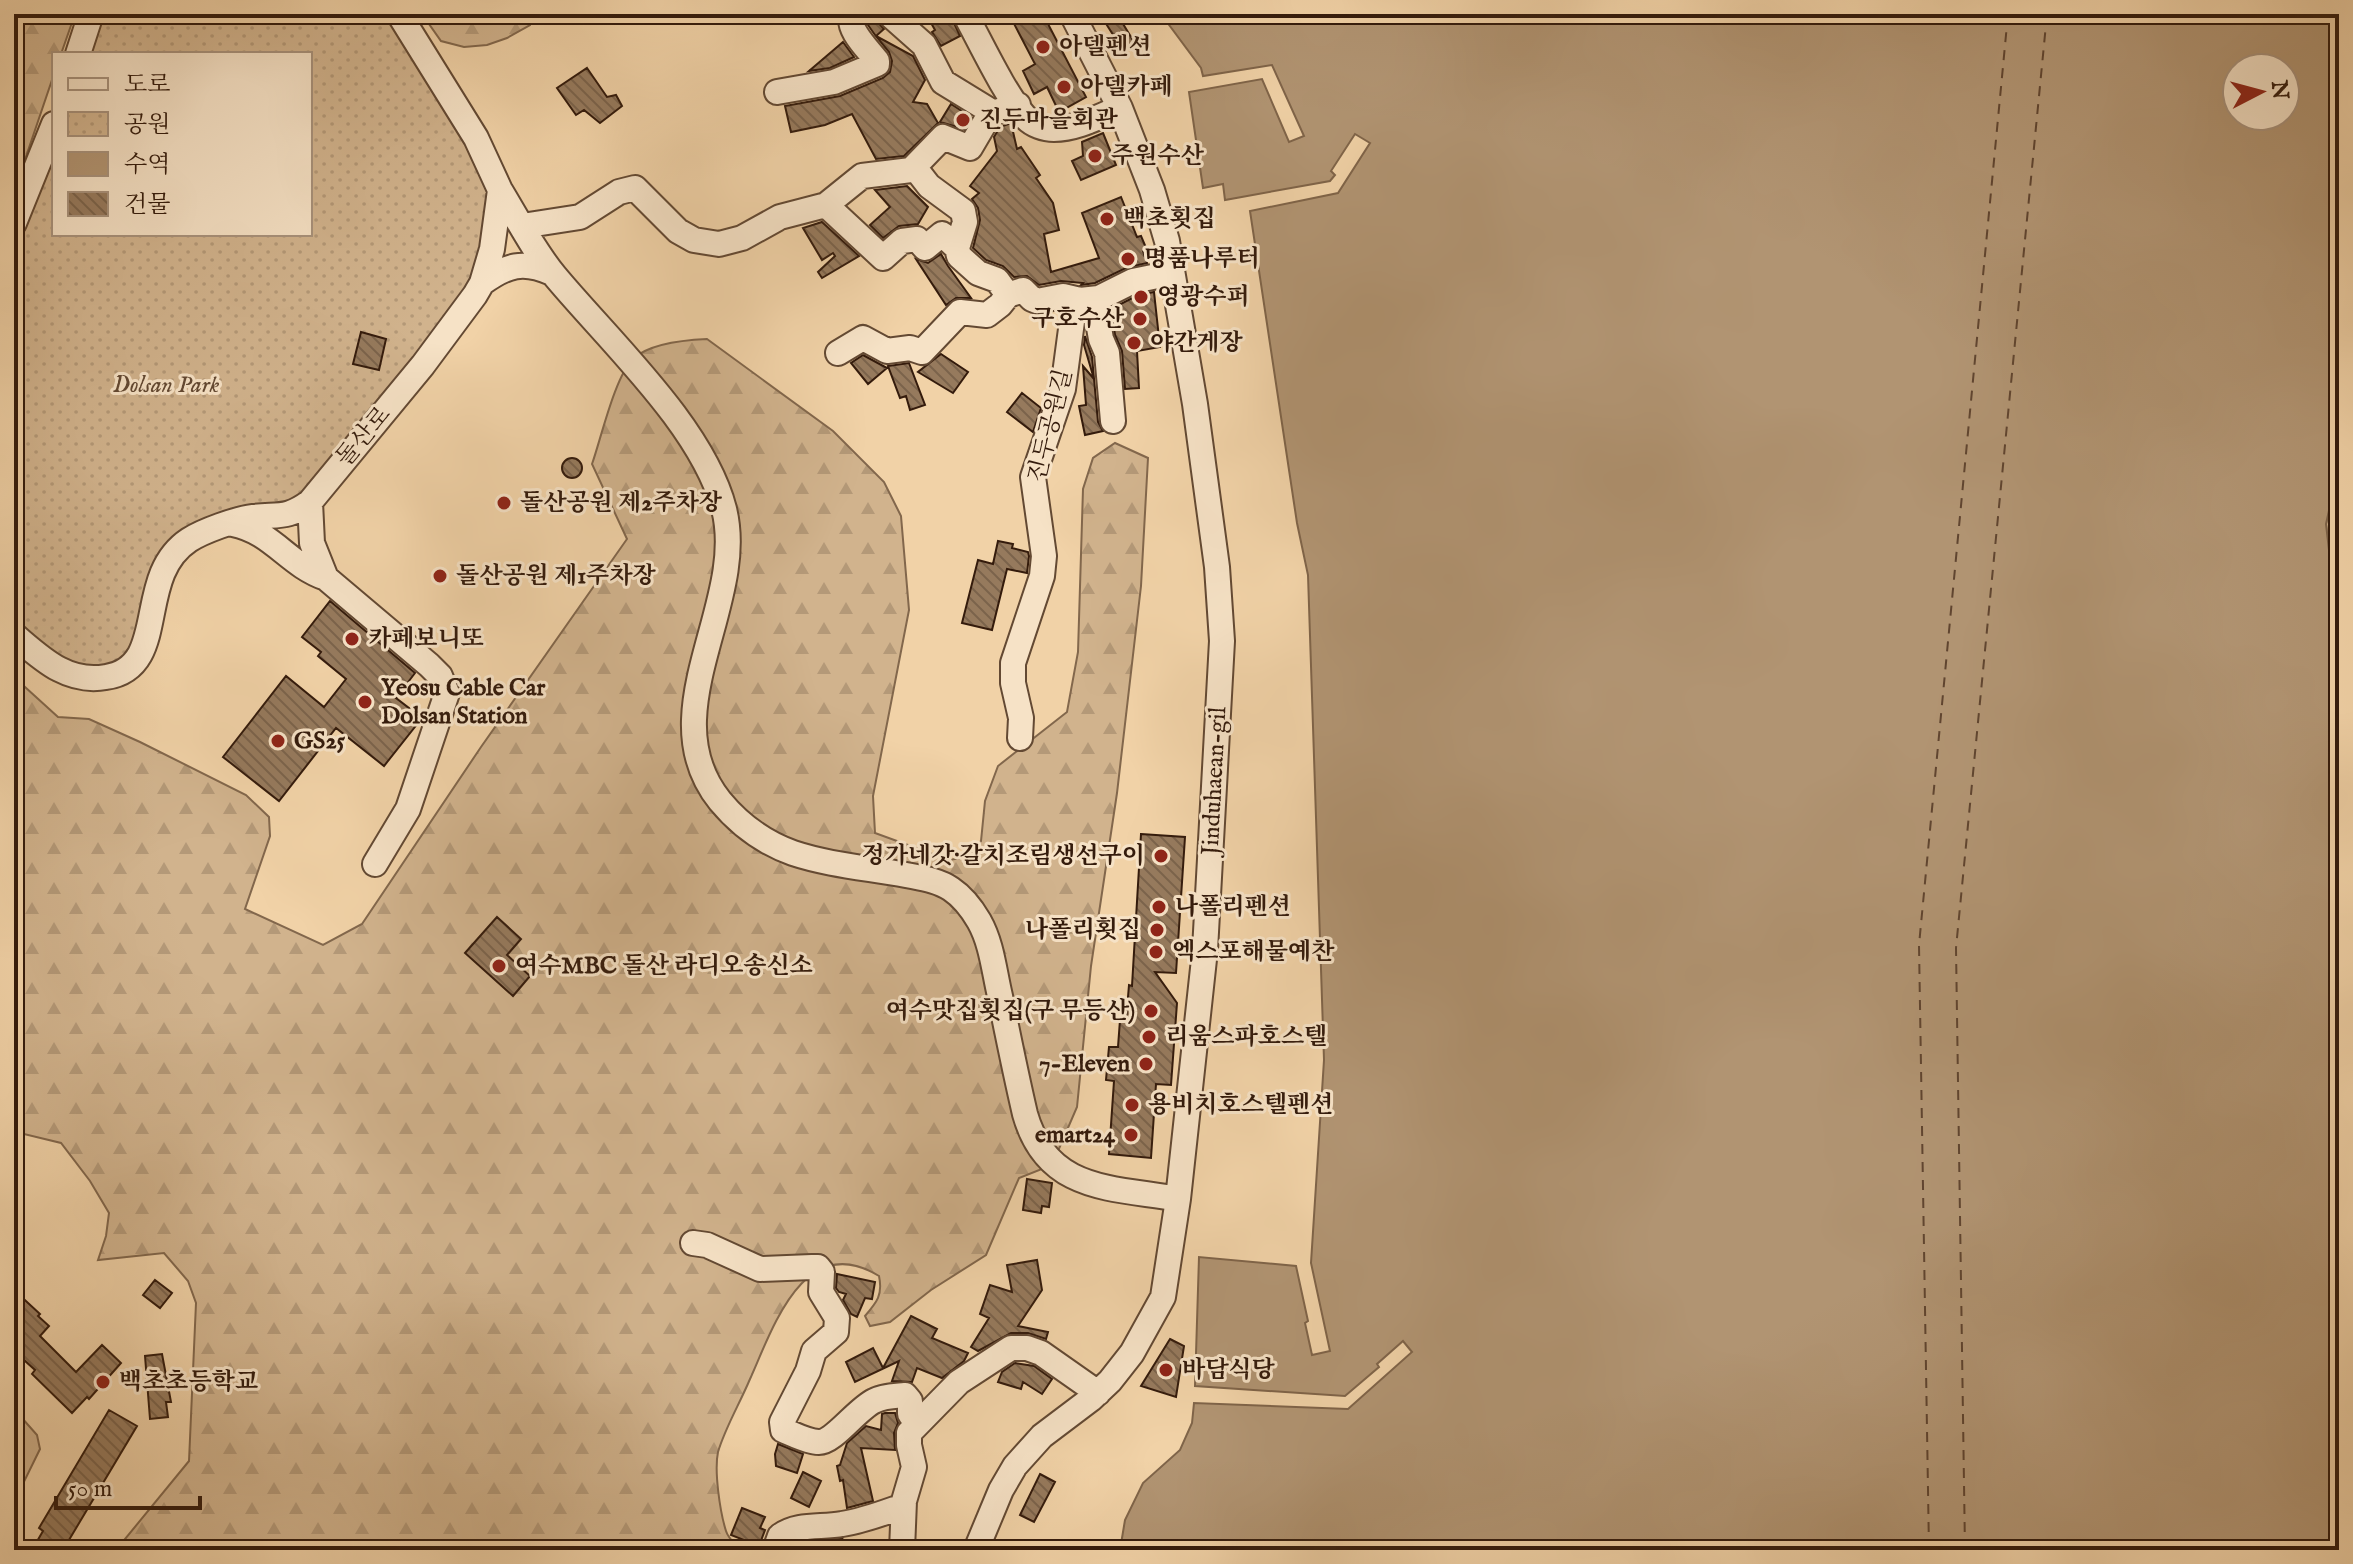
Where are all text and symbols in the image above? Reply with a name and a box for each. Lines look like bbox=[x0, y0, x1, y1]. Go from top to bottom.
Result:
place label: 아델펜션 bbox=[1059, 32, 1152, 63]
marker: 아델펜션 bbox=[1034, 38, 1052, 56]
legend bbox=[52, 52, 312, 236]
north arrow bbox=[2221, 52, 2301, 132]
text: 도로 bbox=[124, 70, 170, 101]
place label: 아델카페 bbox=[1080, 72, 1173, 103]
marker: 아델카페 bbox=[1055, 78, 1073, 96]
text: N bbox=[2264, 78, 2294, 101]
place label: 진두마을회관 bbox=[979, 105, 1118, 136]
text: 공원 bbox=[124, 110, 170, 141]
marker: 진두마을회관 bbox=[954, 111, 972, 129]
place label: 주원수산 bbox=[1111, 141, 1205, 172]
marker: 주원수산 bbox=[1086, 147, 1104, 165]
text: 수역 bbox=[124, 150, 170, 181]
text: 건물 bbox=[124, 190, 170, 221]
place label: 백초횟집 bbox=[1123, 204, 1216, 235]
marker: 백초횟집 bbox=[1098, 210, 1116, 228]
place label: 명품나루터 bbox=[1144, 244, 1260, 275]
marker: 명품나루터 bbox=[1119, 250, 1137, 268]
place label: 영광수퍼 bbox=[1157, 282, 1250, 313]
marker: 영광수퍼 bbox=[1132, 288, 1150, 306]
place label: 구호수산 bbox=[1031, 304, 1125, 335]
marker: 구호수산 bbox=[1131, 310, 1149, 328]
place label: 야간게장 bbox=[1150, 328, 1244, 359]
marker: 야간게장 bbox=[1125, 334, 1143, 352]
street label: 진두공원길 bbox=[1022, 366, 1080, 486]
park label: Dolsan Park bbox=[113, 370, 220, 401]
street label: 돌산로 bbox=[330, 400, 398, 474]
place label: 돌산공원 제2주차장 bbox=[520, 488, 723, 519]
marker: 돌산공원 제2주차장 bbox=[495, 494, 513, 512]
place label: 돌산공원 제1주차장 bbox=[456, 561, 656, 592]
marker: 돌산공원 제1주차장 bbox=[431, 567, 449, 585]
place label: 카페보니또 bbox=[368, 624, 484, 655]
marker: 카페보니또 bbox=[343, 630, 361, 648]
place label: Yeosu Cable Car Dolsan Station bbox=[381, 673, 545, 732]
marker: Yeosu Cable Car Dolsan Station bbox=[356, 693, 374, 711]
street label: Jinduhaean-gil bbox=[1195, 706, 1234, 859]
place label: GS25 bbox=[294, 726, 346, 757]
marker: GS25 bbox=[269, 732, 287, 750]
place label: 정가네갓·갈치조림생선구이 bbox=[861, 841, 1145, 872]
marker: 정가네갓·갈치조림생선구이 bbox=[1152, 847, 1170, 865]
place label: 나폴리펜션 bbox=[1175, 892, 1291, 923]
marker: 나폴리펜션 bbox=[1150, 898, 1168, 916]
place label: 나폴리횟집 bbox=[1025, 915, 1141, 946]
marker: 나폴리횟집 bbox=[1148, 921, 1166, 939]
place label: 엑스포해물예찬 bbox=[1172, 937, 1335, 968]
marker: 엑스포해물예찬 bbox=[1147, 943, 1165, 961]
place label: 여수MBC 돌산 라디오송신소 bbox=[515, 951, 813, 982]
marker: 여수MBC 돌산 라디오송신소 bbox=[490, 957, 508, 975]
place label: 여수맛집횟집(구 무등산) bbox=[886, 996, 1135, 1027]
marker: 여수맛집횟집(구 무등산) bbox=[1142, 1002, 1160, 1020]
place label: 리움스파호스텔 bbox=[1165, 1022, 1327, 1053]
marker: 리움스파호스텔 bbox=[1140, 1028, 1158, 1046]
place label: 7-Eleven bbox=[1039, 1049, 1130, 1080]
marker: 7-Eleven bbox=[1137, 1055, 1155, 1073]
place label: 용비치호스텔펜션 bbox=[1148, 1090, 1333, 1121]
marker: 용비치호스텔펜션 bbox=[1123, 1096, 1141, 1114]
place label: emart24 bbox=[1035, 1120, 1116, 1151]
marker: emart24 bbox=[1122, 1126, 1140, 1144]
place label: 바담식당 bbox=[1182, 1355, 1276, 1386]
marker: 바담식당 bbox=[1157, 1361, 1175, 1379]
place label: 백초초등학교 bbox=[119, 1367, 258, 1398]
marker: 백초초등학교 bbox=[94, 1373, 112, 1391]
scale bar bbox=[56, 1460, 200, 1510]
text: 50 m bbox=[68, 1474, 112, 1505]

